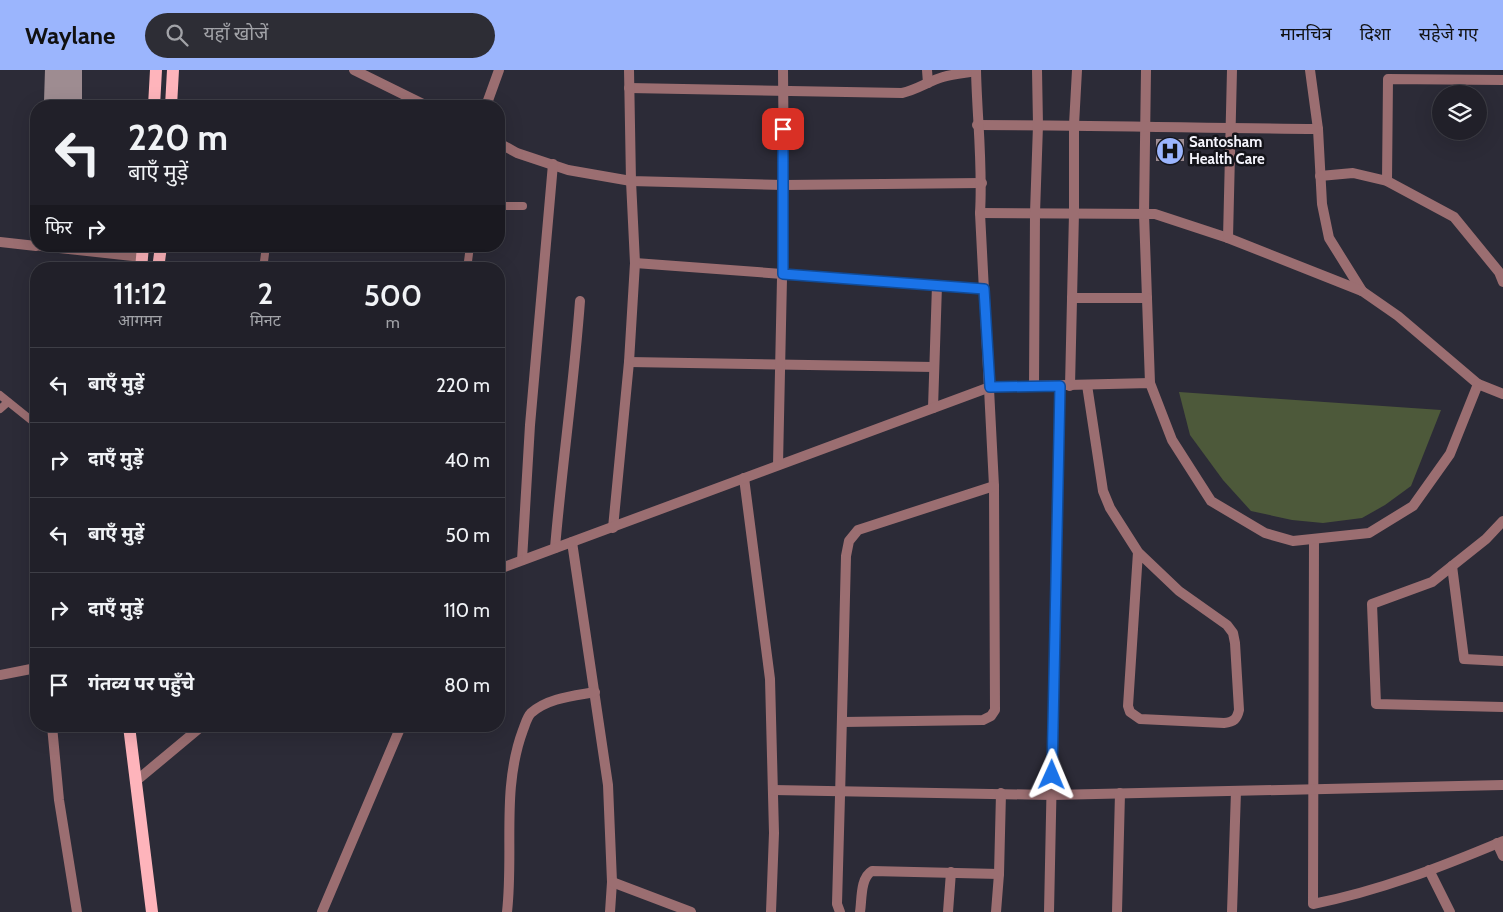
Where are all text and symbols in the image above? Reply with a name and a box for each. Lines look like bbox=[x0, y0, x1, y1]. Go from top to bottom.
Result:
search box bbox=[145, 13, 495, 58]
text: Waylane bbox=[25, 21, 115, 50]
icon: search bbox=[163, 21, 191, 49]
text: यहाँ खोजें bbox=[203, 22, 268, 45]
text: मानचित्र bbox=[1280, 23, 1332, 45]
text: दिशा bbox=[1360, 23, 1391, 45]
text: सहेजे गए bbox=[1419, 23, 1478, 45]
map controls bbox=[1432, 85, 1487, 140]
button: layers bbox=[1432, 85, 1487, 140]
pin bbox=[762, 108, 804, 150]
icon: arrive bbox=[769, 115, 797, 143]
text: 220 m bbox=[128, 116, 228, 159]
icon: left bbox=[45, 120, 110, 185]
place label: Santosham Health Care bbox=[1189, 133, 1265, 168]
hospital icon: Santosham Health Care bbox=[1155, 136, 1185, 166]
text: बाएँ मुड़ें bbox=[128, 159, 188, 186]
icon: right bbox=[82, 215, 110, 243]
text: फिर bbox=[45, 216, 72, 239]
text: 11:12 bbox=[113, 275, 167, 312]
text: 2 bbox=[257, 275, 273, 312]
text: 500 bbox=[364, 277, 422, 314]
text: आगमन bbox=[118, 311, 162, 330]
text: मिनट bbox=[250, 311, 281, 330]
text: m bbox=[386, 313, 400, 332]
icon: left bbox=[45, 371, 73, 399]
text: बाएँ मुड़ें bbox=[88, 372, 144, 395]
text: 220 m bbox=[436, 374, 490, 397]
icon: right bbox=[45, 446, 73, 474]
text: दाएँ मुड़ें bbox=[88, 447, 143, 470]
text: 40 m bbox=[445, 449, 490, 472]
icon: left bbox=[45, 521, 73, 549]
text: बाएँ मुड़ें bbox=[88, 522, 144, 545]
text: 50 m bbox=[446, 524, 490, 547]
icon: right bbox=[45, 596, 73, 624]
text: दाएँ मुड़ें bbox=[88, 597, 143, 620]
text: 110 m bbox=[443, 599, 490, 622]
icon: arrive bbox=[45, 671, 73, 699]
text: गंतव्य पर पहुँचे bbox=[88, 672, 194, 695]
text: 80 m bbox=[444, 674, 490, 697]
position arrow bbox=[1025, 748, 1077, 800]

